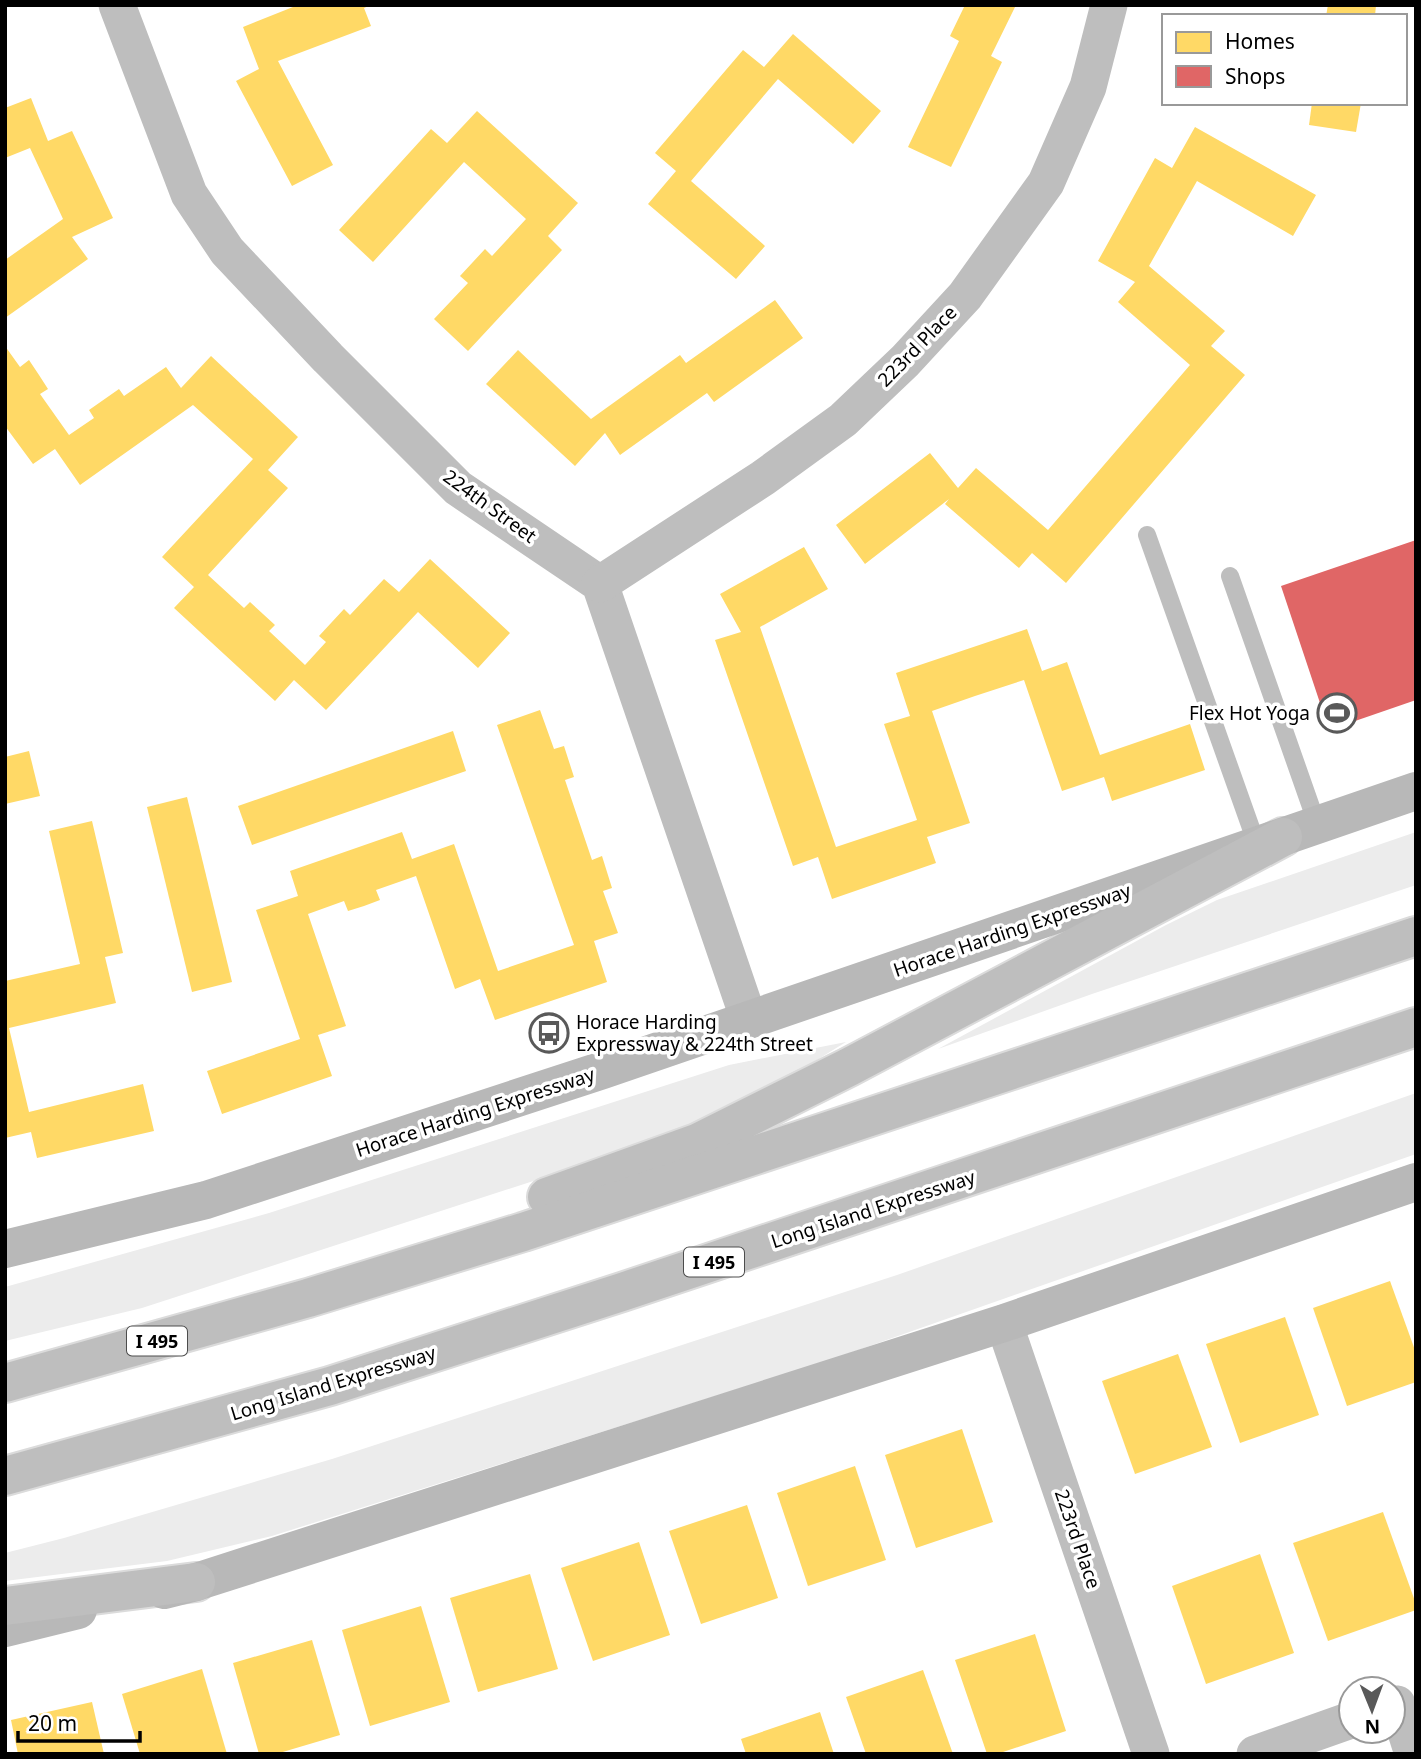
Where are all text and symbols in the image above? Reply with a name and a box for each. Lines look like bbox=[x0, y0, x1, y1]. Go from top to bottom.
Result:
legend bbox=[1162, 14, 1407, 105]
text: Homes bbox=[1225, 27, 1295, 55]
text: Shops bbox=[1225, 62, 1285, 90]
street label: 223rd Place bbox=[872, 300, 962, 392]
street label: 224th Street bbox=[438, 463, 542, 549]
sports icon: Flex Hot Yoga bbox=[1316, 692, 1358, 734]
place label: Flex Hot Yoga bbox=[1189, 700, 1310, 726]
street label: Horace Harding Expressway bbox=[890, 877, 1135, 983]
place label: Horace Harding Expressway & 224th Street bbox=[576, 1009, 813, 1057]
bus stop icon: Horace Harding Expressway & 224th Street bbox=[528, 1012, 570, 1054]
street label: Horace Harding Expressway bbox=[352, 1061, 598, 1163]
street label: Long Island Expressway bbox=[768, 1164, 979, 1254]
road number: I 495 bbox=[684, 1247, 744, 1276]
road number: I 495 bbox=[127, 1326, 187, 1356]
street label: Long Island Expressway bbox=[227, 1339, 439, 1427]
street label: 223rd Place bbox=[1049, 1486, 1107, 1592]
north arrow bbox=[1337, 1675, 1407, 1745]
scale bar bbox=[18, 1700, 140, 1744]
text: 20 m bbox=[28, 1709, 77, 1737]
text: N bbox=[1364, 1714, 1380, 1740]

